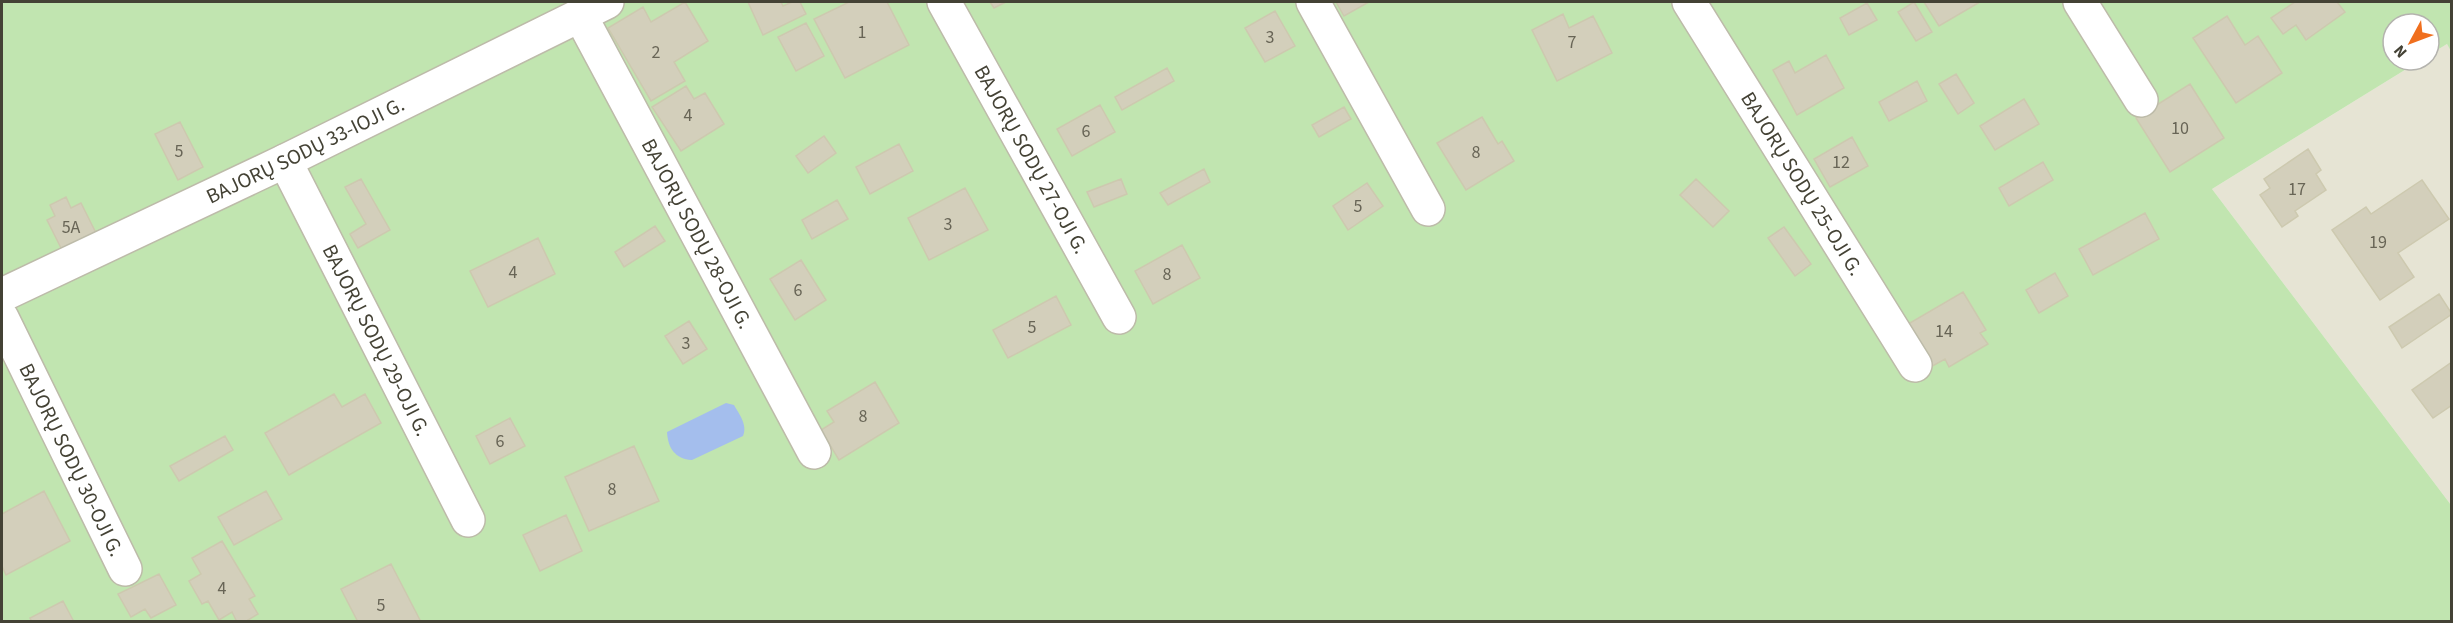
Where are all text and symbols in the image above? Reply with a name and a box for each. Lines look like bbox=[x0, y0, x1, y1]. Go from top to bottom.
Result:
north arrow bbox=[2381, 12, 2441, 72]
house number: 1 bbox=[858, 20, 866, 45]
house number: 3 bbox=[1266, 25, 1275, 50]
house number: 7 bbox=[1568, 30, 1577, 55]
house number: 2 bbox=[652, 40, 661, 65]
text: N bbox=[2389, 40, 2412, 62]
street label: BAJORŲ SODŲ 27-OJI G. bbox=[967, 59, 1096, 259]
street label: BAJORŲ SODŲ 25-OJI G. bbox=[1733, 86, 1871, 282]
street label: BAJORŲ SODŲ 33-IOJI G. bbox=[201, 89, 410, 211]
house number: 4 bbox=[684, 103, 693, 128]
house number: 10 bbox=[2171, 116, 2189, 141]
house number: 6 bbox=[1082, 119, 1091, 144]
street label: BAJORŲ SODŲ 28-OJI G. bbox=[634, 133, 760, 334]
house number: 5 bbox=[175, 139, 184, 164]
house number: 8 bbox=[1472, 140, 1481, 165]
house number: 12 bbox=[1832, 150, 1850, 175]
house number: 17 bbox=[2288, 177, 2306, 202]
house number: 5 bbox=[1354, 194, 1363, 219]
house number: 3 bbox=[944, 212, 953, 237]
house number: 5A bbox=[62, 215, 81, 240]
house number: 19 bbox=[2369, 230, 2387, 255]
street label: BAJORŲ SODŲ 29-OJI G. bbox=[315, 239, 438, 441]
house number: 4 bbox=[509, 260, 518, 285]
house number: 8 bbox=[1163, 262, 1172, 287]
house number: 6 bbox=[794, 278, 803, 303]
house number: 5 bbox=[1028, 315, 1037, 340]
house number: 14 bbox=[1935, 319, 1953, 344]
house number: 3 bbox=[682, 331, 691, 356]
street label: BAJORŲ SODŲ 30-OJI G. bbox=[11, 358, 132, 562]
house number: 8 bbox=[859, 404, 868, 429]
house number: 6 bbox=[496, 429, 505, 454]
house number: 8 bbox=[608, 477, 617, 502]
house number: 4 bbox=[218, 576, 227, 601]
house number: 5 bbox=[377, 593, 386, 618]

